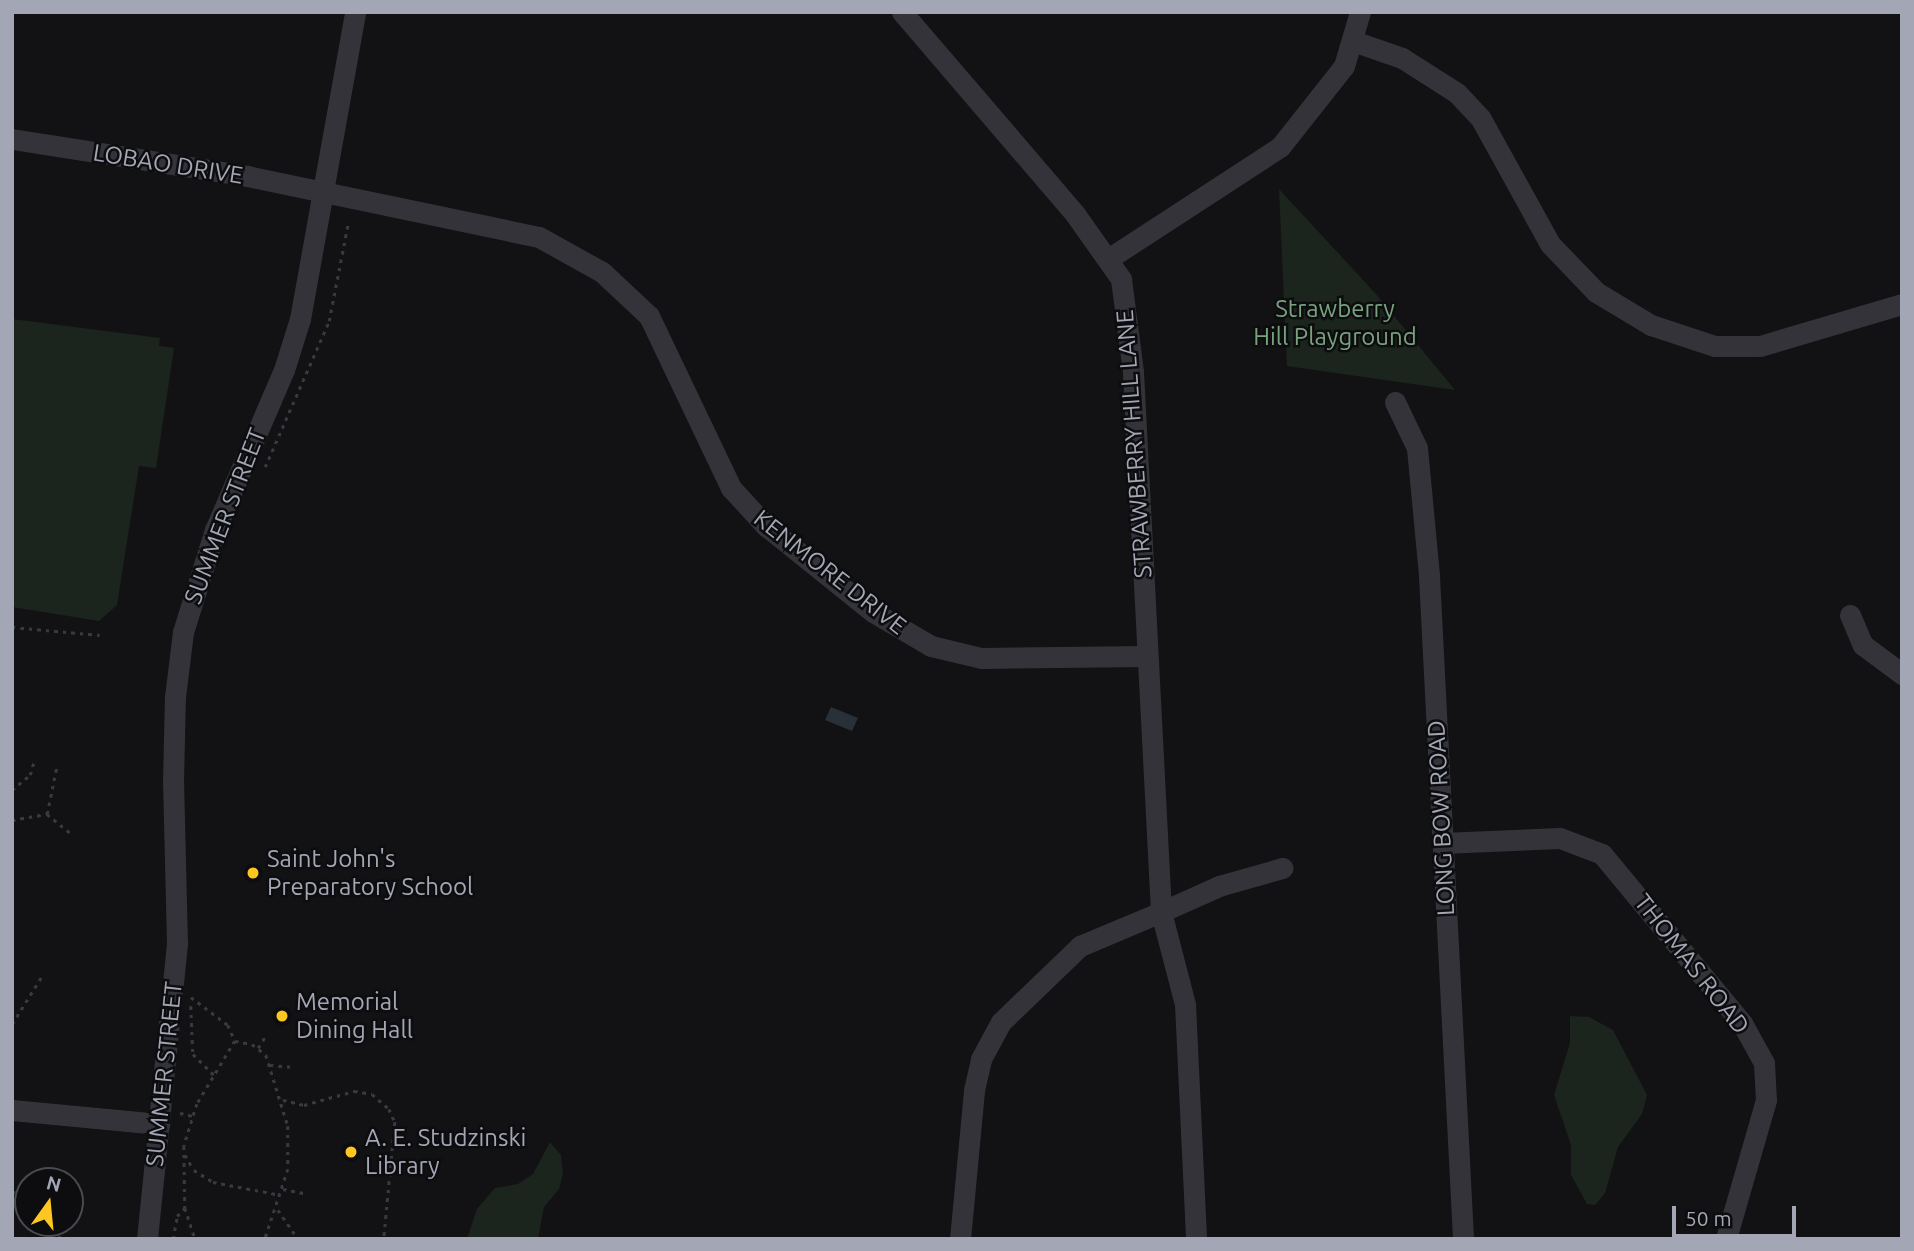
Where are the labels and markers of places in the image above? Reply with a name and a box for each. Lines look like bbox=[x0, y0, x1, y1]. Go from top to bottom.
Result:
place label: Saint John's Preparatory School bbox=[267, 845, 473, 901]
marker: Saint John's Preparatory School bbox=[245, 865, 261, 881]
place label: Memorial Dining Hall bbox=[296, 988, 413, 1044]
marker: Memorial Dining Hall bbox=[274, 1008, 290, 1024]
place label: A. E. Studzinski Library bbox=[365, 1124, 526, 1180]
marker: A. E. Studzinski Library bbox=[343, 1144, 359, 1160]

